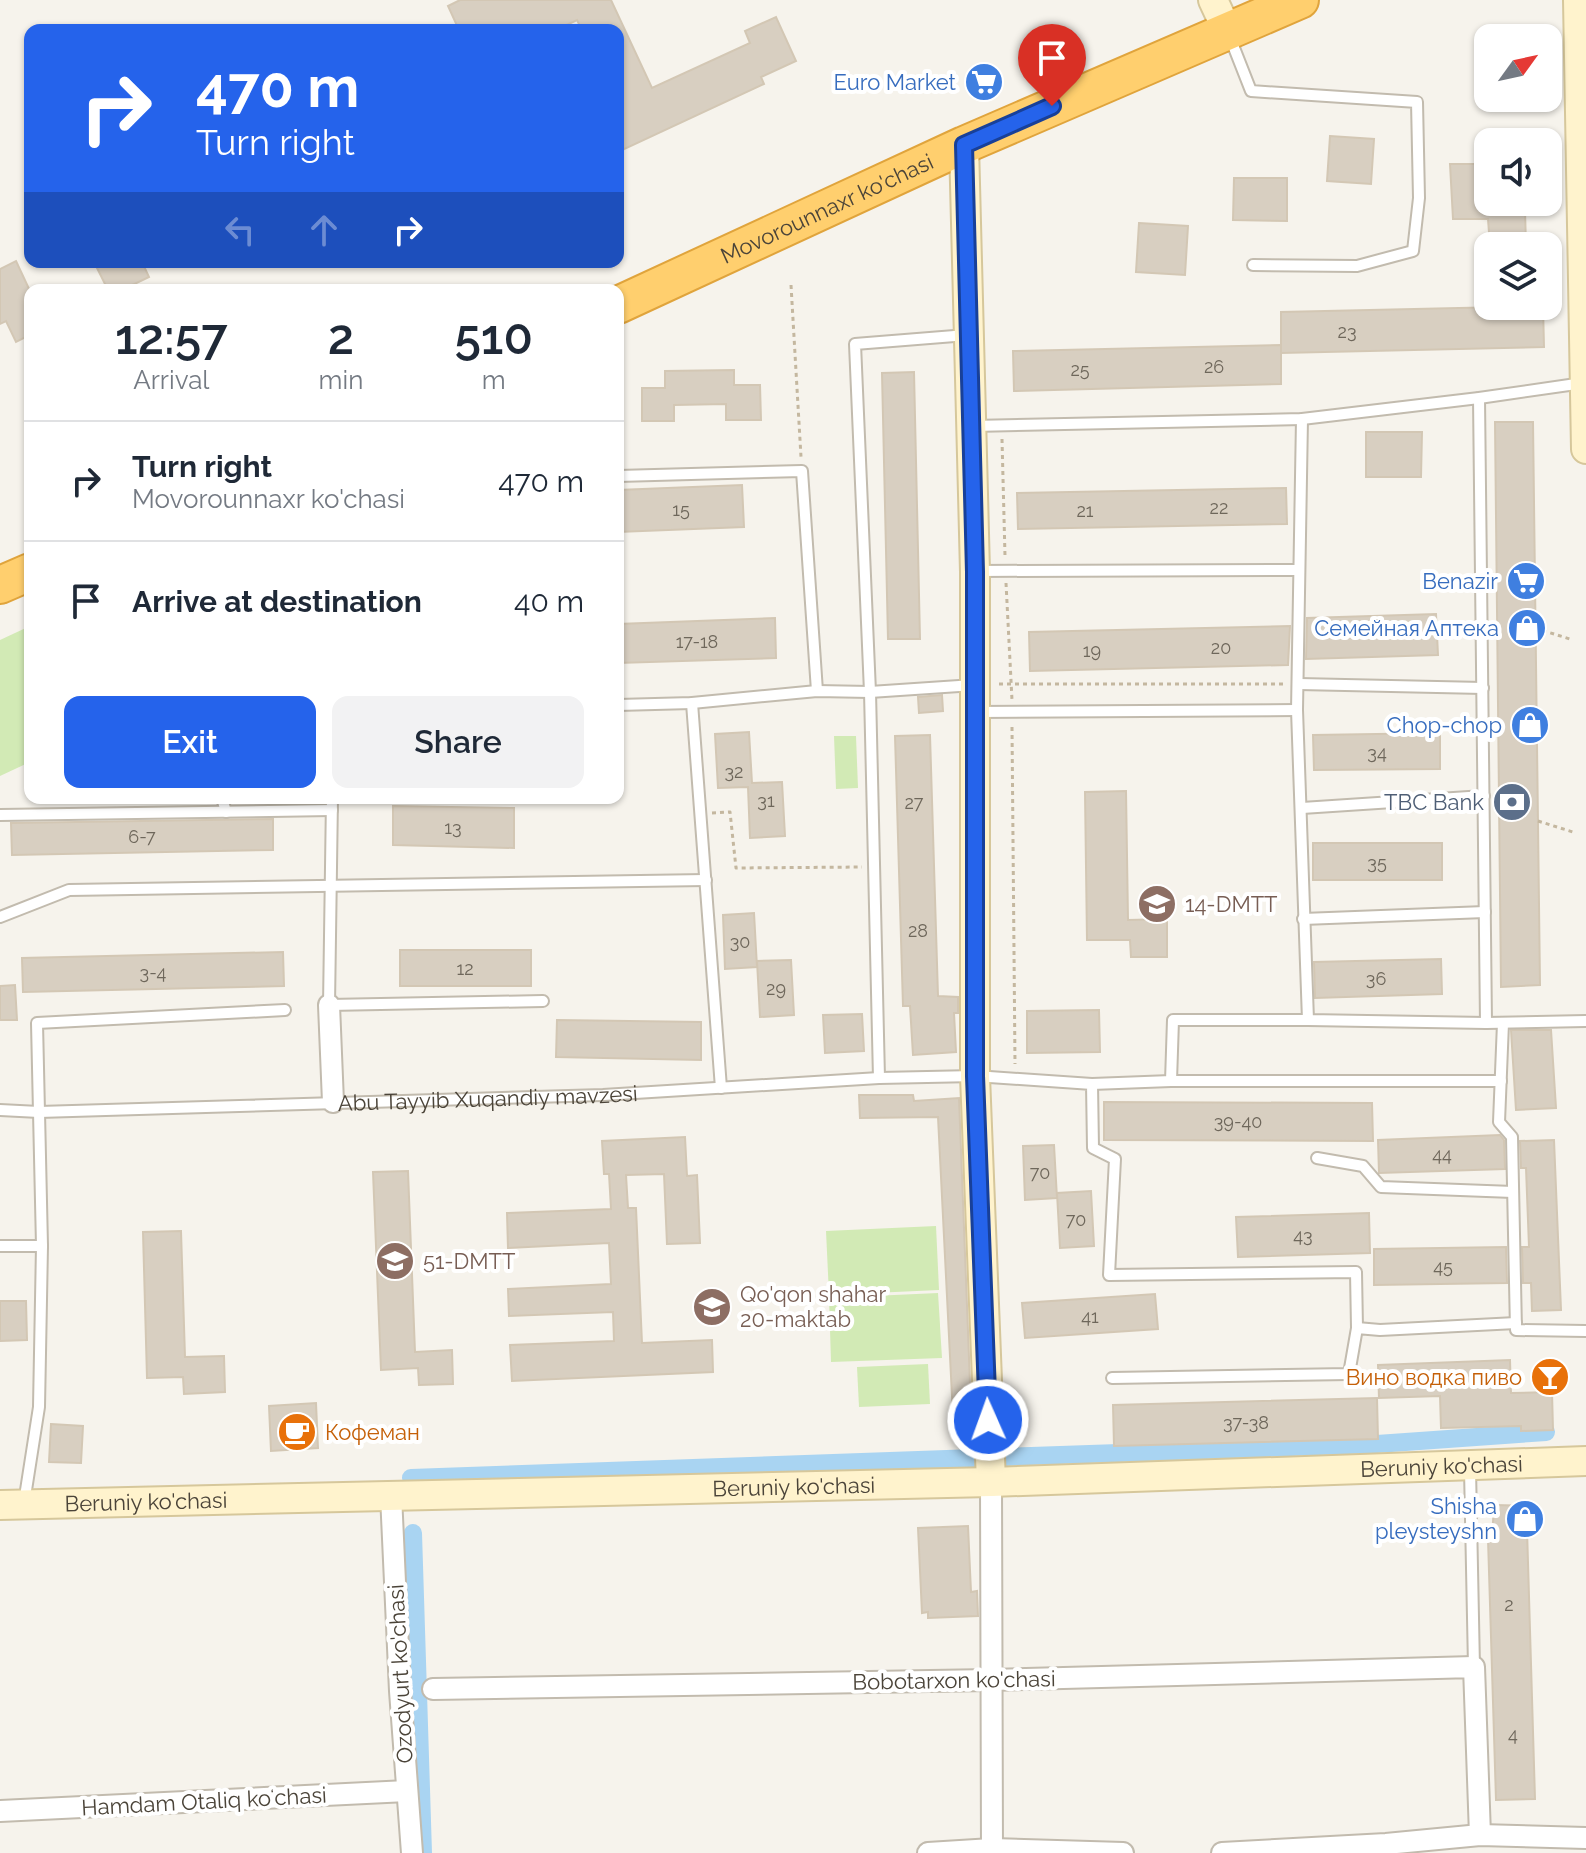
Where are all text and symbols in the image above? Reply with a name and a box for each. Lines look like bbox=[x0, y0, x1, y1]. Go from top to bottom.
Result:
pin bbox=[1018, 24, 1086, 106]
north arrow bbox=[1474, 24, 1562, 112]
map controls bbox=[1474, 24, 1562, 320]
icon: arrive bbox=[1030, 36, 1074, 80]
text: 470 m bbox=[196, 54, 359, 120]
icon: right bbox=[64, 56, 168, 160]
supermarket icon: Euro Market bbox=[963, 61, 1005, 103]
place label: Euro Market bbox=[834, 69, 957, 95]
text: Turn right bbox=[196, 121, 355, 163]
button: sound bbox=[1474, 128, 1562, 216]
street label: Movorounnaxr ko'chasi bbox=[716, 148, 937, 269]
icon: left bbox=[218, 208, 262, 252]
icon: ahead bbox=[302, 208, 346, 252]
icon: right bbox=[386, 208, 430, 252]
button: layers bbox=[1474, 232, 1562, 320]
text: 12:57 bbox=[115, 309, 228, 365]
text: 2 bbox=[328, 309, 354, 365]
text: 510 bbox=[454, 309, 533, 365]
house number: 23 bbox=[1338, 321, 1357, 342]
house number: 26 bbox=[1204, 356, 1224, 377]
house number: 25 bbox=[1070, 359, 1090, 380]
text: Arrival bbox=[133, 365, 209, 395]
text: min bbox=[319, 365, 363, 395]
text: m bbox=[482, 365, 506, 395]
text: Turn right bbox=[132, 449, 272, 484]
icon: right bbox=[64, 459, 108, 503]
text: 470 m bbox=[498, 464, 584, 499]
text: Movorounnaxr ko'chasi bbox=[132, 484, 405, 514]
house number: 22 bbox=[1210, 497, 1228, 518]
house number: 15 bbox=[672, 499, 690, 520]
house number: 21 bbox=[1076, 500, 1094, 521]
supermarket icon: Benazir bbox=[1505, 560, 1547, 602]
place label: Benazir bbox=[1422, 568, 1498, 594]
icon: arrive bbox=[64, 579, 108, 623]
text: Arrive at destination bbox=[132, 584, 422, 619]
text: 40 m bbox=[514, 584, 584, 619]
shop icon: Семейная Аптека bbox=[1506, 607, 1548, 649]
place label: Семейная Аптека bbox=[1314, 615, 1499, 641]
house number: 17-18 bbox=[676, 631, 718, 652]
house number: 20 bbox=[1211, 637, 1231, 658]
house number: 19 bbox=[1083, 640, 1101, 661]
button: Exit bbox=[64, 696, 316, 788]
button: Share bbox=[332, 696, 584, 788]
shop icon: Chop-chop bbox=[1509, 704, 1551, 746]
place label: Chop-chop bbox=[1387, 712, 1502, 738]
house number: 34 bbox=[1367, 742, 1387, 763]
house number: 32 bbox=[725, 761, 744, 782]
bank icon: TBC Bank bbox=[1491, 781, 1533, 823]
place label: TBC Bank bbox=[1384, 789, 1484, 815]
house number: 31 bbox=[757, 790, 775, 811]
house number: 27 bbox=[904, 792, 924, 813]
house number: 13 bbox=[444, 817, 462, 838]
house number: 6-7 bbox=[128, 826, 156, 847]
house number: 35 bbox=[1367, 852, 1387, 873]
school or university icon: 14-DMTT bbox=[1136, 883, 1178, 925]
place label: 14-DMTT bbox=[1185, 891, 1278, 917]
house number: 28 bbox=[908, 920, 928, 941]
house number: 30 bbox=[730, 931, 750, 952]
house number: 12 bbox=[456, 958, 474, 979]
house number: 3-4 bbox=[140, 962, 167, 983]
house number: 36 bbox=[1366, 968, 1386, 989]
house number: 29 bbox=[766, 978, 786, 999]
street label: Abu Tayyib Xuqandiy mavzesi bbox=[337, 1080, 638, 1116]
house number: 39-40 bbox=[1214, 1111, 1262, 1132]
house number: 44 bbox=[1432, 1144, 1452, 1165]
house number: 70 bbox=[1030, 1162, 1050, 1183]
house number: 70 bbox=[1066, 1209, 1086, 1230]
house number: 43 bbox=[1293, 1225, 1313, 1246]
school or university icon: 51-DMTT bbox=[374, 1240, 416, 1282]
place label: 51-DMTT bbox=[423, 1248, 516, 1274]
house number: 45 bbox=[1433, 1256, 1453, 1277]
place label: Qo'qon shahar 20-maktab bbox=[740, 1281, 886, 1332]
school or university icon: Qo'qon shahar 20-maktab bbox=[691, 1286, 733, 1328]
house number: 41 bbox=[1081, 1306, 1099, 1327]
bar icon: Вино водка пиво bbox=[1529, 1356, 1571, 1398]
place label: Вино водка пиво bbox=[1346, 1364, 1522, 1390]
position arrow bbox=[946, 1378, 1030, 1462]
cafe icon: Кофеман bbox=[276, 1411, 318, 1453]
house number: 37-38 bbox=[1223, 1412, 1269, 1433]
place label: Кофеман bbox=[325, 1419, 420, 1445]
street label: Beruniy ko'chasi bbox=[1360, 1450, 1523, 1482]
street label: Beruniy ko'chasi bbox=[712, 1472, 875, 1501]
street label: Beruniy ko'chasi bbox=[64, 1487, 228, 1516]
place label: Shisha pleysteyshn bbox=[1375, 1493, 1497, 1544]
shop icon: Shisha pleysteyshn bbox=[1504, 1498, 1546, 1540]
street label: Ozodyurt ko'chasi bbox=[382, 1584, 418, 1764]
house number: 2 bbox=[1504, 1594, 1514, 1615]
street label: Bobotarxon ko'chasi bbox=[852, 1665, 1056, 1695]
house number: 4 bbox=[1508, 1724, 1518, 1745]
street label: Hamdam Otaliq koʻchasi bbox=[81, 1782, 327, 1820]

